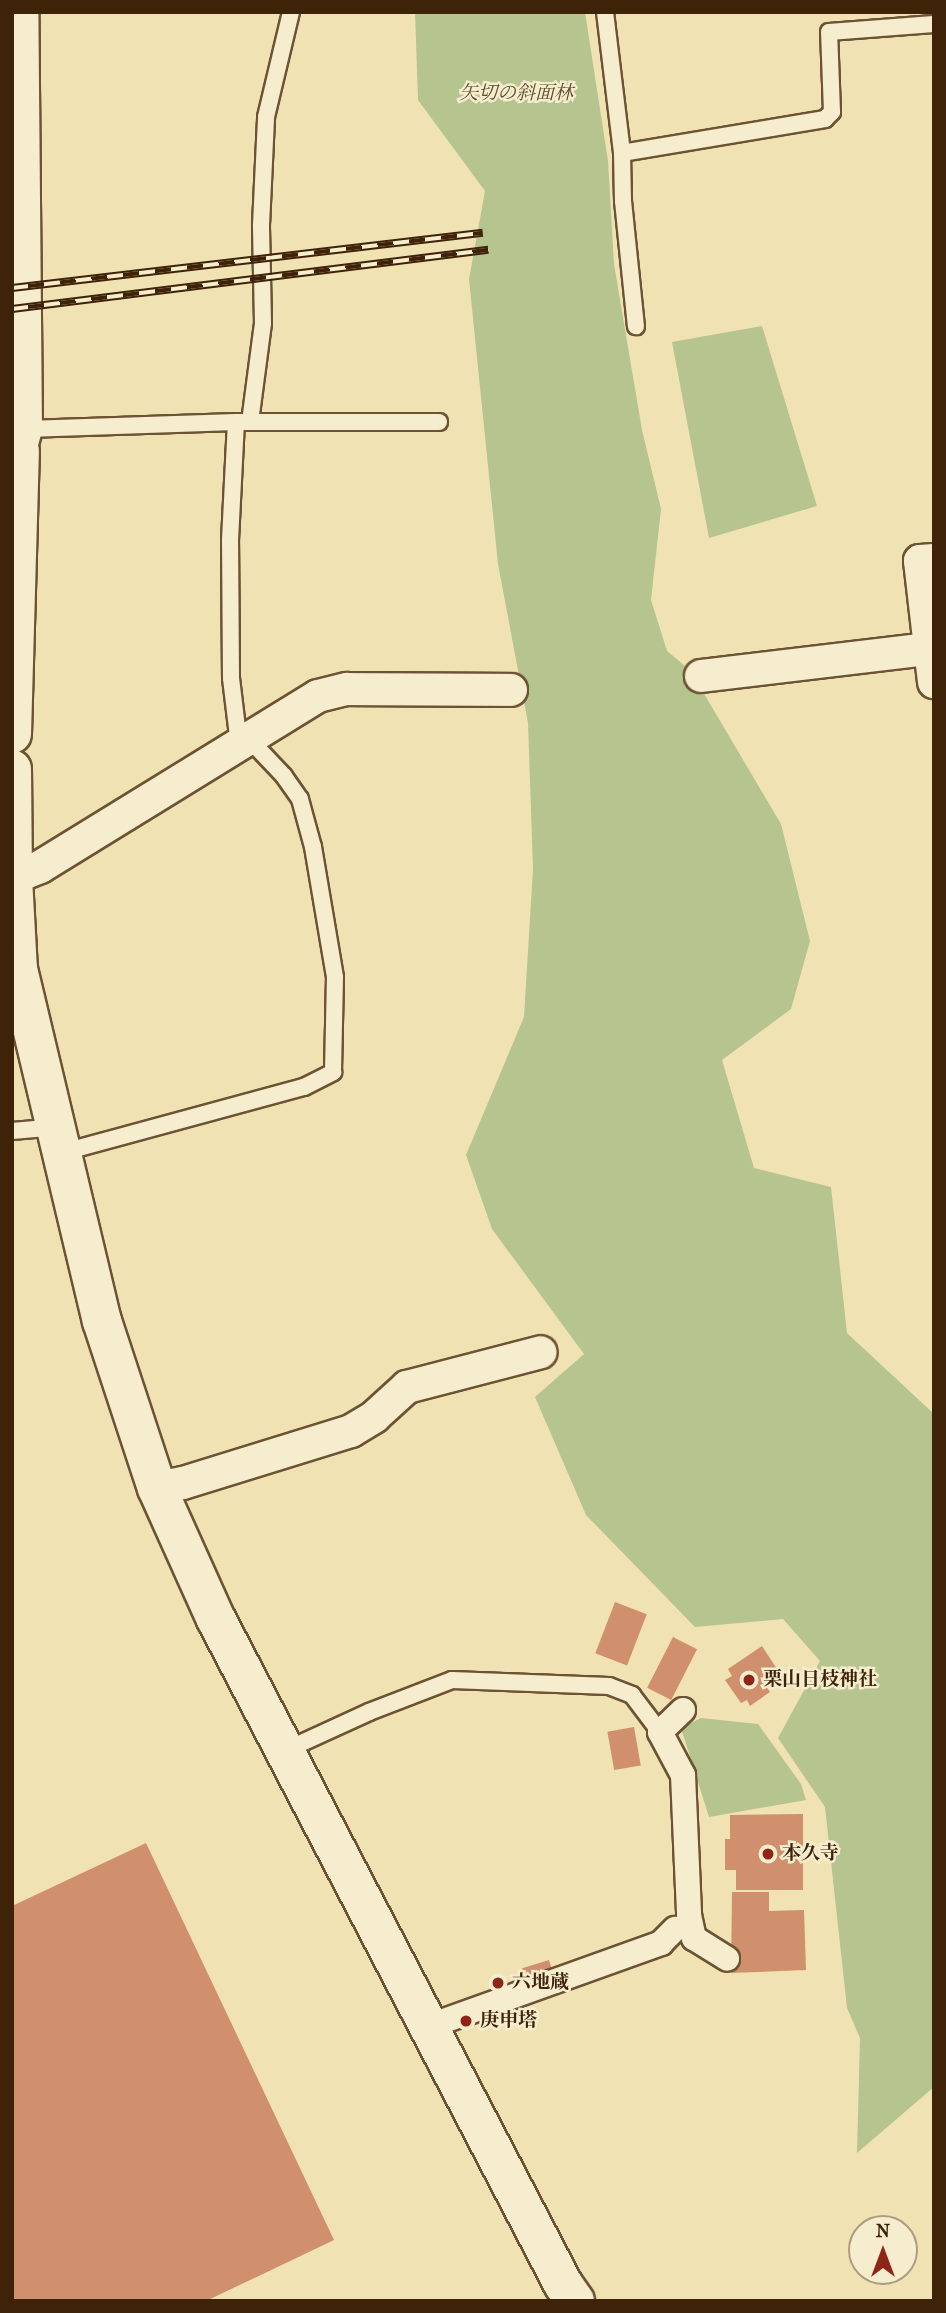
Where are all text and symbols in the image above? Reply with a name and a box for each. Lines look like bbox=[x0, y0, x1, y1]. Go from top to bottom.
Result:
park label: 矢切の斜面林 bbox=[459, 83, 573, 105]
place label: 栗山日枝神社 bbox=[763, 1669, 877, 1691]
marker: 栗山日枝神社 bbox=[741, 1672, 757, 1688]
place label: 本久寺 bbox=[782, 1843, 839, 1865]
marker: 本久寺 bbox=[760, 1846, 776, 1862]
place label: 六地蔵 bbox=[512, 1972, 569, 1994]
marker: 六地蔵 bbox=[490, 1975, 506, 1991]
place label: 庚申塔 bbox=[480, 2010, 537, 2032]
marker: 庚申塔 bbox=[458, 2013, 474, 2029]
north arrow bbox=[848, 2215, 918, 2285]
text: N bbox=[876, 2220, 890, 2242]

